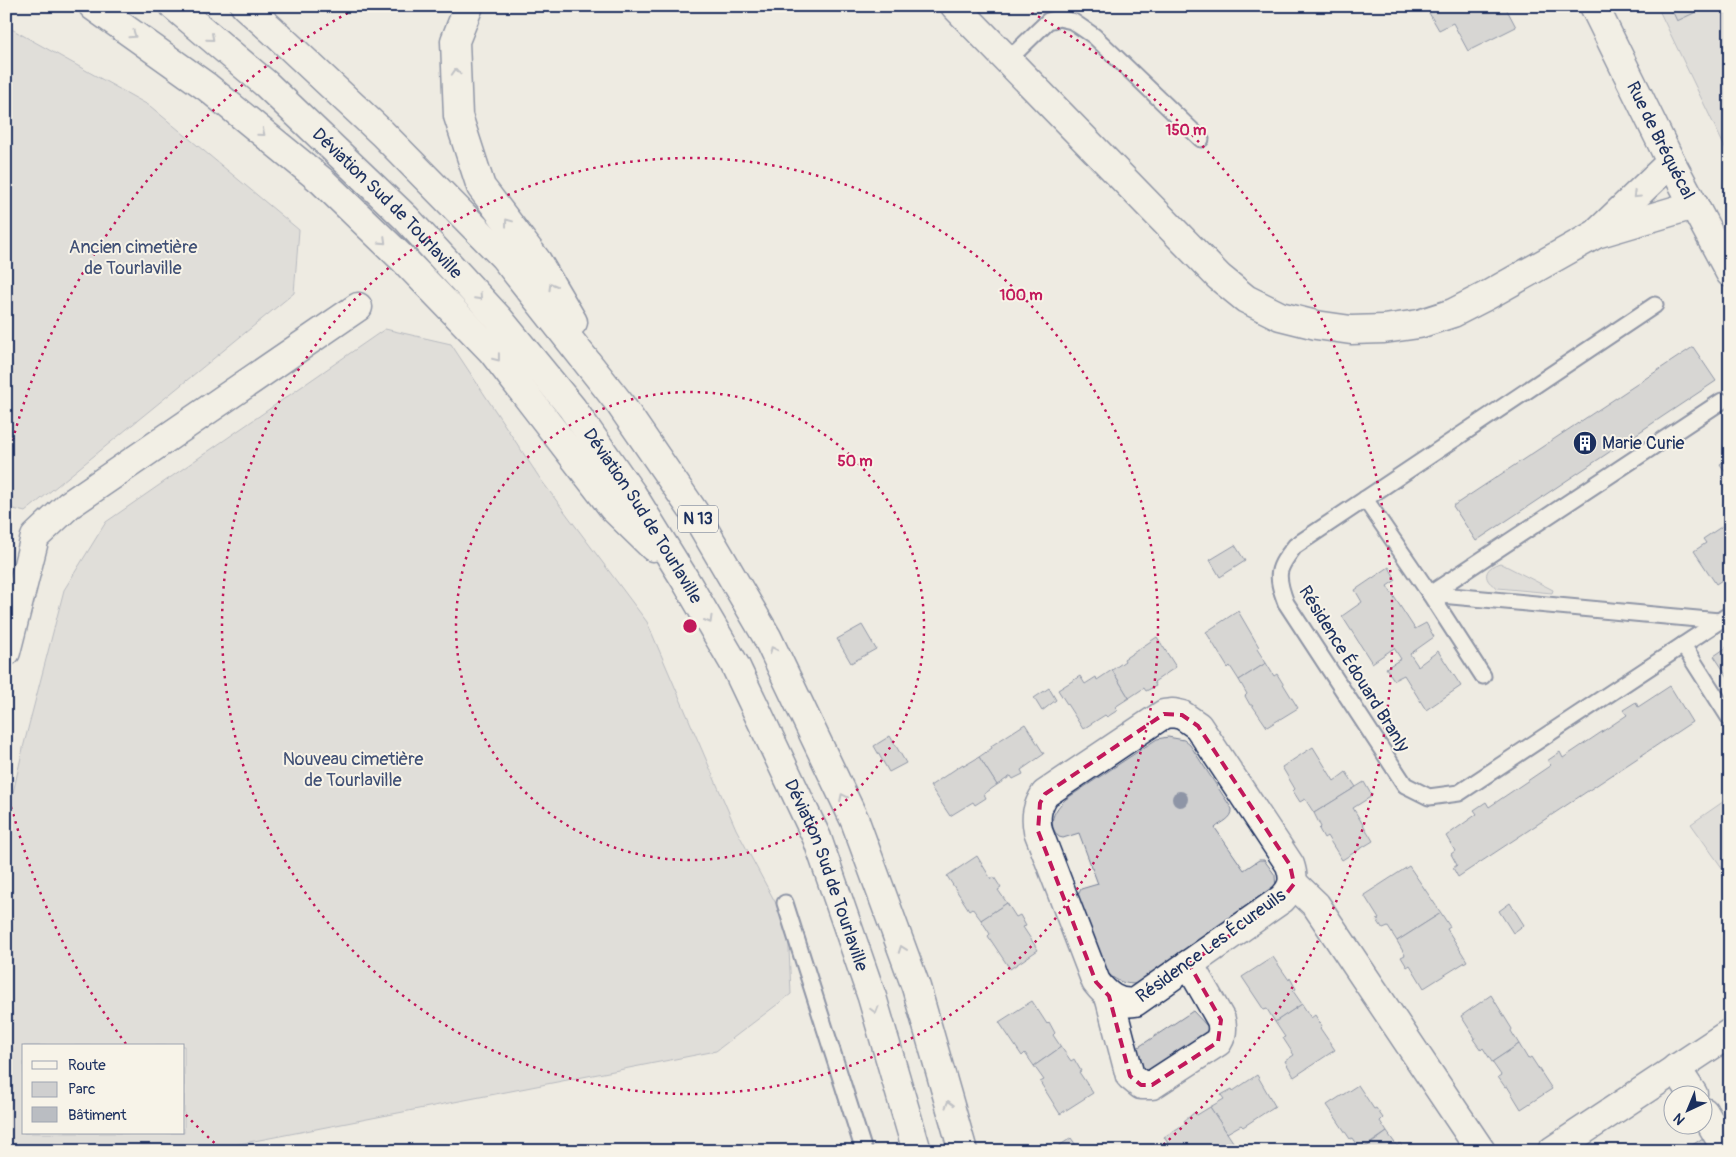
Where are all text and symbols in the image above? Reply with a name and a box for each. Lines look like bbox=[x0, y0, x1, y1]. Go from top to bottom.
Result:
one-way arrow bbox=[127, 29, 136, 37]
one-way arrow bbox=[206, 32, 215, 41]
one-way arrow bbox=[451, 68, 462, 76]
street label: Rue de Bréquécal bbox=[1621, 77, 1700, 203]
text: 150 m bbox=[1166, 121, 1206, 140]
street label: Déviation Sud de Tourlaville bbox=[307, 123, 468, 284]
one-way arrow bbox=[257, 127, 266, 136]
one-way arrow bbox=[1633, 189, 1642, 198]
one-way arrow bbox=[505, 219, 513, 228]
one-way arrow bbox=[378, 235, 387, 244]
park label: Ancien cimetière de Tourlaville bbox=[69, 236, 197, 280]
one-way arrow bbox=[548, 282, 558, 291]
text: 100 m bbox=[1000, 286, 1042, 305]
one-way arrow bbox=[473, 291, 482, 300]
one-way arrow bbox=[491, 352, 500, 361]
street label: Déviation Sud de Tourlaville bbox=[578, 424, 708, 608]
building icon: Marie Curie bbox=[1572, 430, 1598, 456]
place label: Marie Curie bbox=[1602, 432, 1685, 455]
text: 50 m bbox=[838, 452, 872, 471]
road number: N 13 bbox=[678, 506, 718, 532]
street label: Résidence Édouard Branly bbox=[1293, 582, 1415, 757]
one-way arrow bbox=[702, 615, 712, 624]
centre of rings bbox=[681, 617, 699, 635]
one-way arrow bbox=[769, 646, 779, 655]
park label: Nouveau cimetière de Tourlaville bbox=[283, 748, 423, 792]
street label: Déviation Sud de Tourlaville bbox=[779, 775, 874, 974]
one-way arrow bbox=[839, 793, 849, 802]
street label: Résidence Les Écureuils bbox=[1132, 884, 1290, 1008]
one-way arrow bbox=[898, 945, 908, 953]
one-way arrow bbox=[870, 1005, 880, 1013]
legend bbox=[22, 1044, 185, 1134]
text: Route bbox=[68, 1056, 106, 1075]
text: Parc bbox=[68, 1080, 96, 1099]
north arrow bbox=[1664, 1084, 1714, 1134]
one-way arrow bbox=[945, 1100, 955, 1108]
text: Bâtiment bbox=[68, 1106, 128, 1125]
text: N bbox=[1670, 1110, 1689, 1128]

